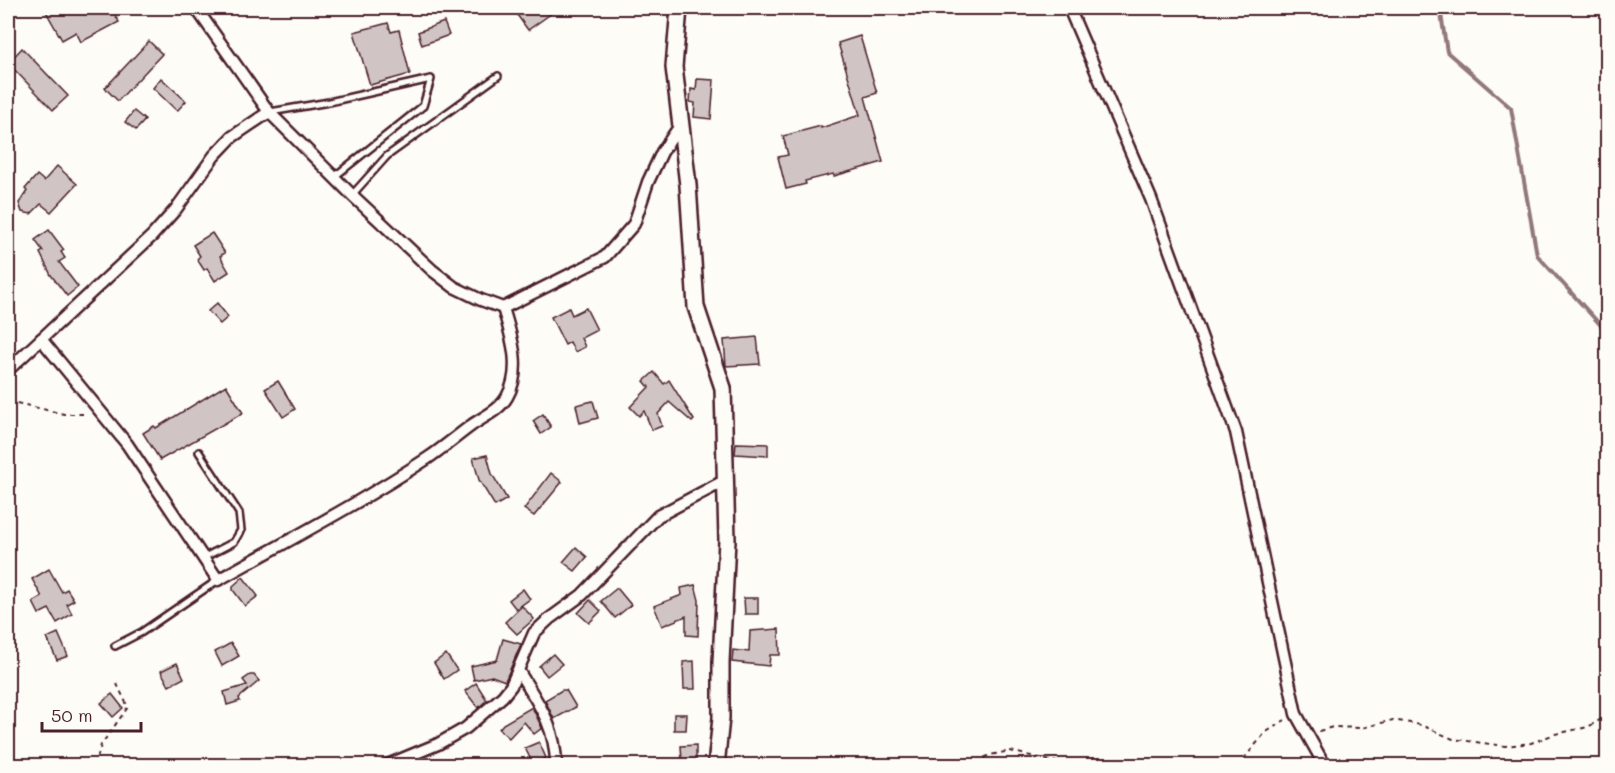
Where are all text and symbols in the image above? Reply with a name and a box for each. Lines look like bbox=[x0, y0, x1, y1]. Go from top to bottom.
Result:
scale bar bbox=[42, 695, 141, 733]
text: 50 m bbox=[51, 703, 93, 727]

